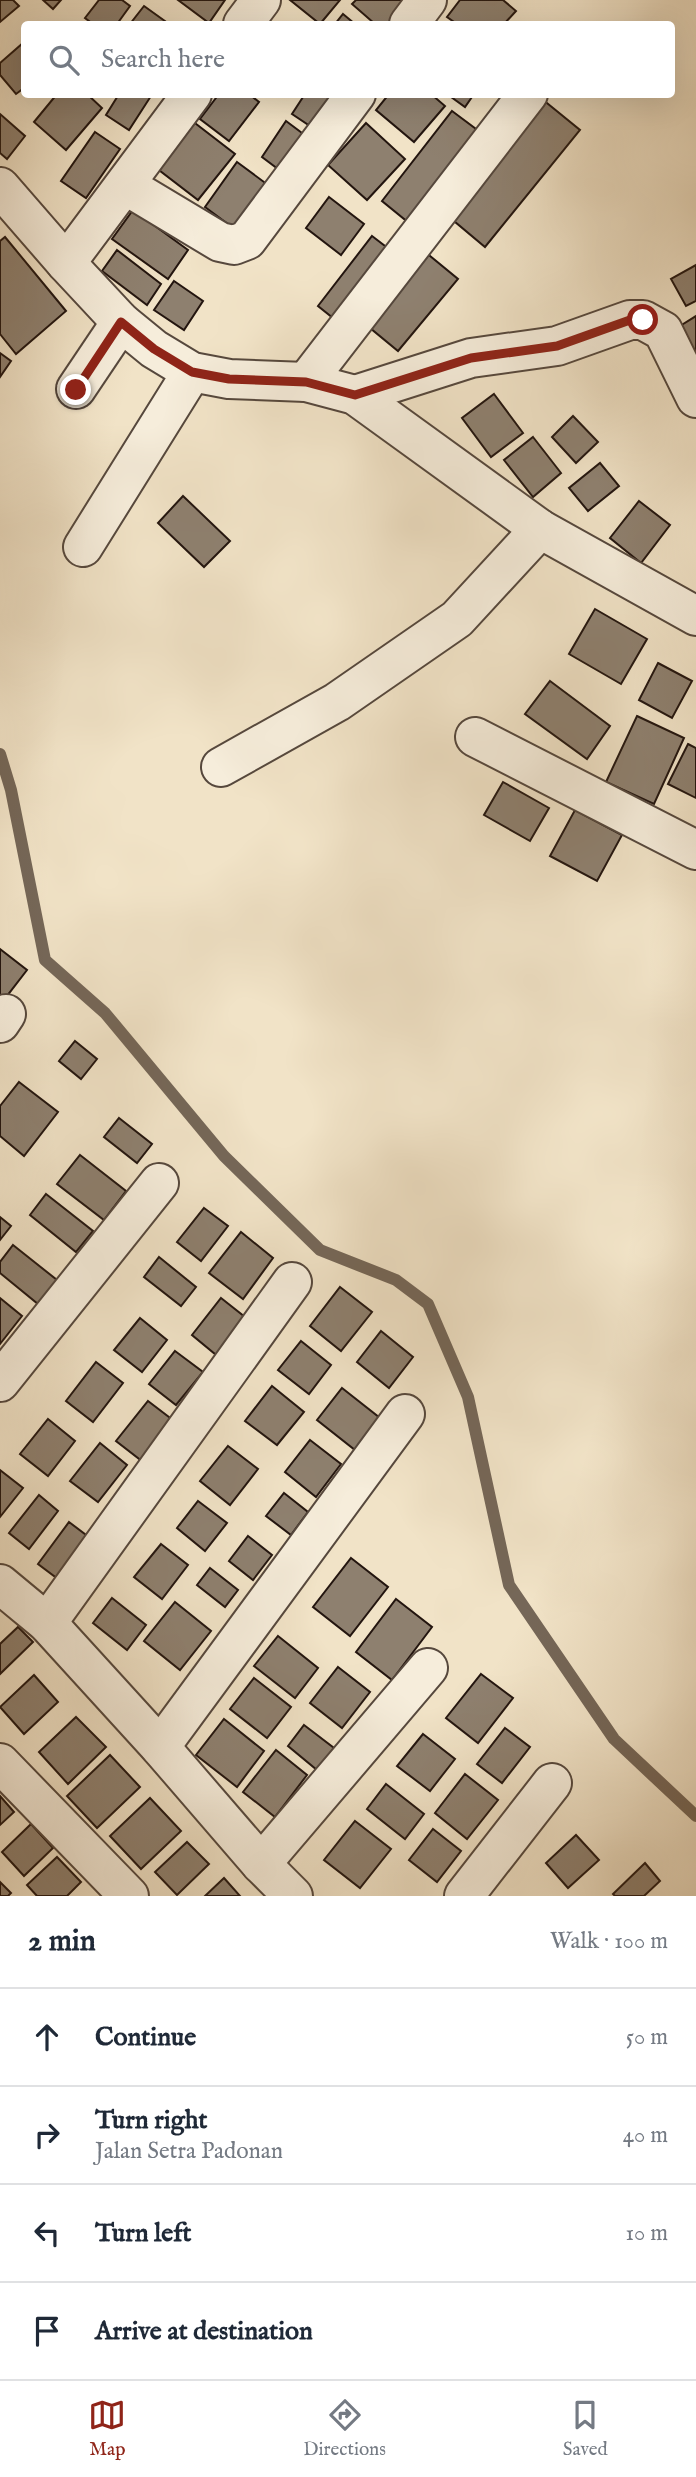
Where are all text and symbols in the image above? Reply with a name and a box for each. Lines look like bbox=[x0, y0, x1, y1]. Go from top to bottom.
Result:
search box bbox=[21, 21, 675, 98]
icon: search bbox=[45, 41, 83, 79]
text: Search here bbox=[101, 43, 225, 76]
route start bbox=[627, 304, 658, 335]
route end bbox=[60, 374, 91, 405]
text: 2 min bbox=[28, 1923, 96, 1961]
text: Walk · 100 m bbox=[550, 1927, 668, 1956]
icon: ahead bbox=[28, 2018, 66, 2056]
text: Continue bbox=[95, 2021, 196, 2054]
text: 50 m bbox=[626, 2023, 668, 2052]
text: Turn right bbox=[95, 2104, 208, 2137]
icon: right bbox=[28, 2116, 66, 2154]
text: 40 m bbox=[623, 2121, 668, 2150]
text: Jalan Setra Padonan bbox=[95, 2137, 283, 2166]
icon: left bbox=[28, 2214, 66, 2252]
text: Turn left bbox=[95, 2217, 192, 2250]
text: 10 m bbox=[625, 2219, 668, 2248]
icon: arrive bbox=[28, 2312, 66, 2350]
text: Arrive at destination bbox=[95, 2315, 313, 2348]
tab: Map bbox=[88, 2396, 126, 2462]
tab: Directions bbox=[303, 2396, 386, 2462]
tab: Saved bbox=[563, 2396, 608, 2462]

